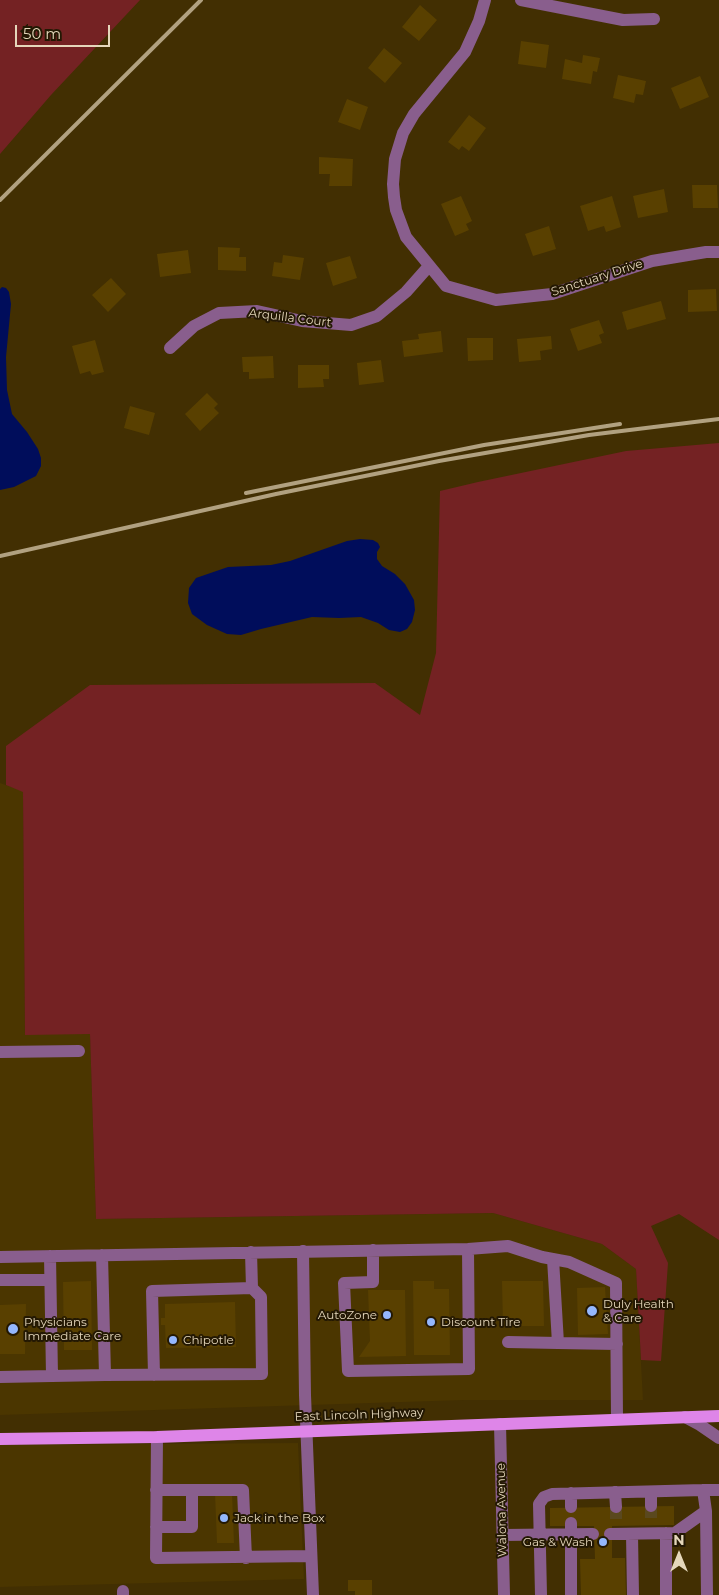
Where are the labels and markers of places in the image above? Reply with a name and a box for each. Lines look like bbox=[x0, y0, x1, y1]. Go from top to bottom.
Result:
place label: Duly Health & Care bbox=[603, 1297, 674, 1325]
marker: Duly Health & Care bbox=[585, 1304, 599, 1318]
place label: AutoZone bbox=[318, 1308, 377, 1322]
marker: AutoZone bbox=[381, 1309, 393, 1321]
place label: Physicians Immediate Care bbox=[24, 1315, 121, 1343]
place label: Discount Tire bbox=[441, 1315, 520, 1329]
marker: Discount Tire bbox=[425, 1316, 437, 1328]
marker: Physicians Immediate Care bbox=[6, 1322, 20, 1336]
place label: Chipotle bbox=[183, 1333, 234, 1347]
marker: Chipotle bbox=[167, 1334, 179, 1346]
place label: Jack in the Box bbox=[234, 1511, 325, 1525]
marker: Jack in the Box bbox=[218, 1512, 230, 1524]
place label: Gas & Wash bbox=[523, 1535, 593, 1549]
marker: Gas & Wash bbox=[597, 1536, 609, 1548]

